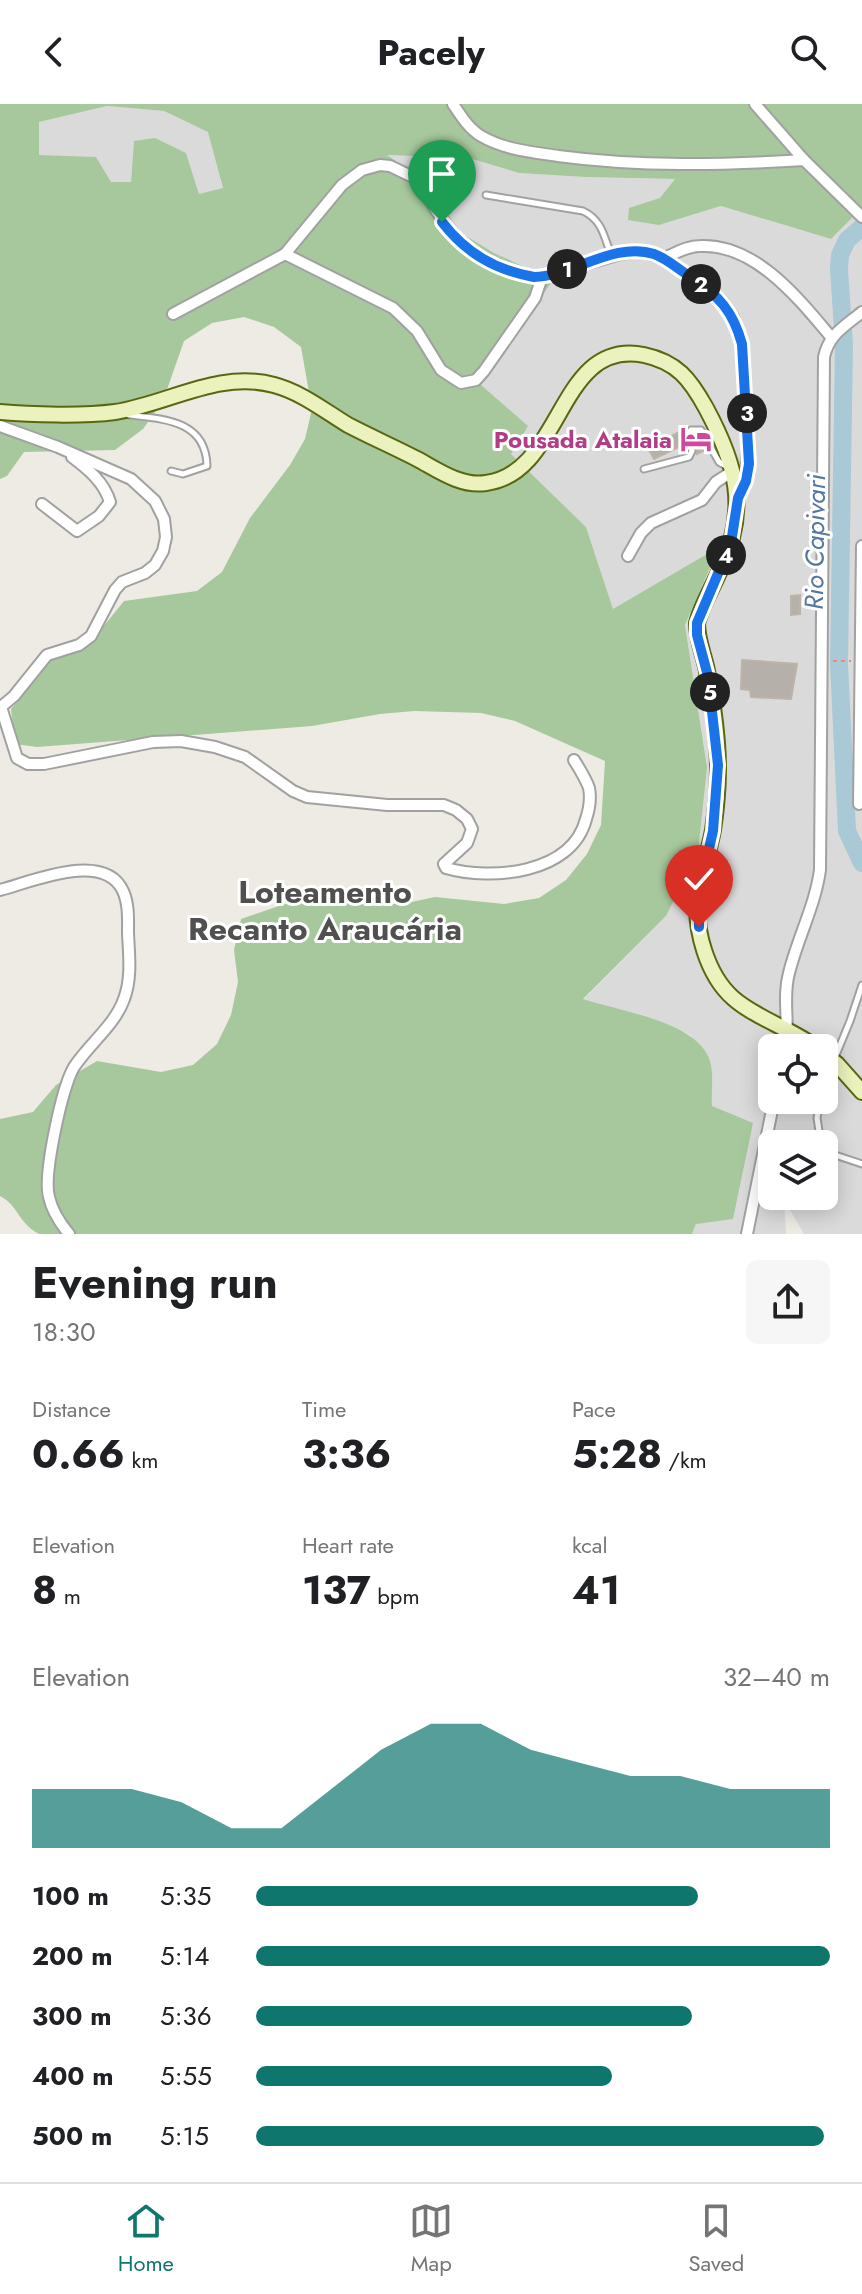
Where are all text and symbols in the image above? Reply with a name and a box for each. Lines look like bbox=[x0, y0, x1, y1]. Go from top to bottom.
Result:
text: Pacely bbox=[377, 26, 485, 78]
icon: back bbox=[32, 30, 76, 74]
icon: search bbox=[786, 30, 830, 74]
pin bbox=[408, 140, 476, 222]
icon: arrive bbox=[420, 152, 464, 196]
pin: 1 bbox=[547, 249, 587, 289]
text: 1 bbox=[561, 253, 573, 285]
pin: 2 bbox=[681, 264, 721, 304]
text: 2 bbox=[694, 268, 708, 300]
pin: 3 bbox=[727, 393, 767, 433]
text: 3 bbox=[740, 397, 754, 429]
place label: Pousada Atalaia bbox=[494, 422, 672, 457]
hotel icon: Pousada Atalaia bbox=[679, 422, 713, 456]
water label: Rio Capivari bbox=[795, 473, 835, 610]
pin: 4 bbox=[706, 535, 746, 575]
text: 4 bbox=[718, 539, 734, 571]
pin: 5 bbox=[690, 672, 730, 712]
text: 5 bbox=[703, 676, 717, 708]
pin bbox=[665, 845, 733, 927]
icon: check bbox=[677, 857, 721, 901]
district label: Loteamento Recanto Araucária bbox=[188, 869, 462, 952]
map controls bbox=[758, 1034, 838, 1210]
button: locate bbox=[758, 1034, 838, 1114]
button: layers bbox=[758, 1130, 838, 1210]
text: Evening run bbox=[32, 1251, 278, 1315]
button: share bbox=[746, 1260, 830, 1344]
text: 18:30 bbox=[32, 1313, 96, 1351]
text: Distance bbox=[32, 1393, 111, 1425]
text: Time bbox=[302, 1393, 346, 1425]
text: Pace bbox=[572, 1393, 616, 1425]
text: 0.66 bbox=[32, 1425, 125, 1483]
text: 3:36 bbox=[302, 1425, 391, 1483]
text: 5:28 bbox=[572, 1425, 662, 1483]
text: km bbox=[125, 1444, 158, 1476]
text: /km bbox=[662, 1444, 707, 1476]
text: Elevation bbox=[32, 1529, 115, 1561]
text: Heart rate bbox=[302, 1529, 394, 1561]
text: kcal bbox=[572, 1529, 608, 1561]
text: 8 bbox=[32, 1561, 57, 1619]
text: 137 bbox=[302, 1561, 371, 1619]
text: 41 bbox=[572, 1561, 620, 1619]
text: m bbox=[57, 1580, 81, 1612]
text: bpm bbox=[371, 1580, 420, 1612]
text: Elevation bbox=[32, 1658, 130, 1696]
text: 32–40 m bbox=[723, 1658, 830, 1696]
text: 100 m bbox=[32, 1877, 109, 1915]
text: 5:35 bbox=[160, 1877, 211, 1915]
text: 200 m bbox=[32, 1937, 113, 1975]
text: 5:14 bbox=[160, 1937, 209, 1975]
text: 300 m bbox=[32, 1997, 112, 2035]
text: 5:36 bbox=[160, 1997, 212, 2035]
text: 400 m bbox=[32, 2057, 114, 2095]
text: 5:55 bbox=[160, 2057, 212, 2095]
text: 500 m bbox=[32, 2117, 112, 2155]
text: 5:15 bbox=[160, 2117, 209, 2155]
tab: Home bbox=[118, 2199, 174, 2279]
tab: Map bbox=[409, 2199, 453, 2279]
tab: Saved bbox=[689, 2199, 744, 2279]

